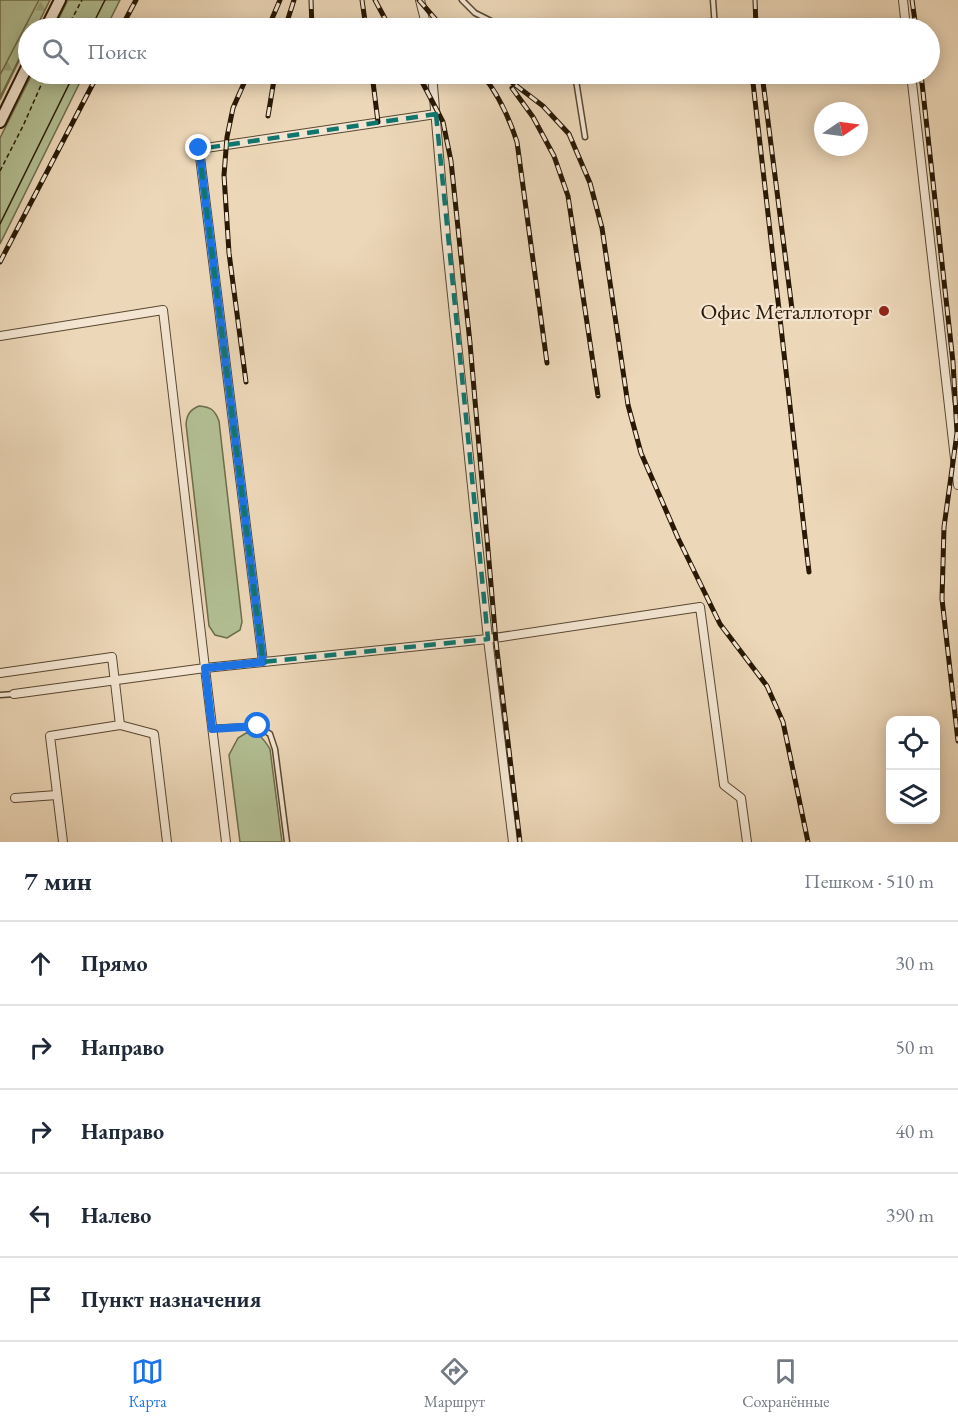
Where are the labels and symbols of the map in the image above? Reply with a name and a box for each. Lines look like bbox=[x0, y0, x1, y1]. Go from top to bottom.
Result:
north arrow bbox=[814, 102, 868, 156]
route end bbox=[185, 134, 211, 160]
place label: Офис Металлоторг bbox=[700, 297, 872, 326]
marker: Офис Металлоторг bbox=[877, 304, 891, 318]
route start bbox=[244, 712, 270, 738]

